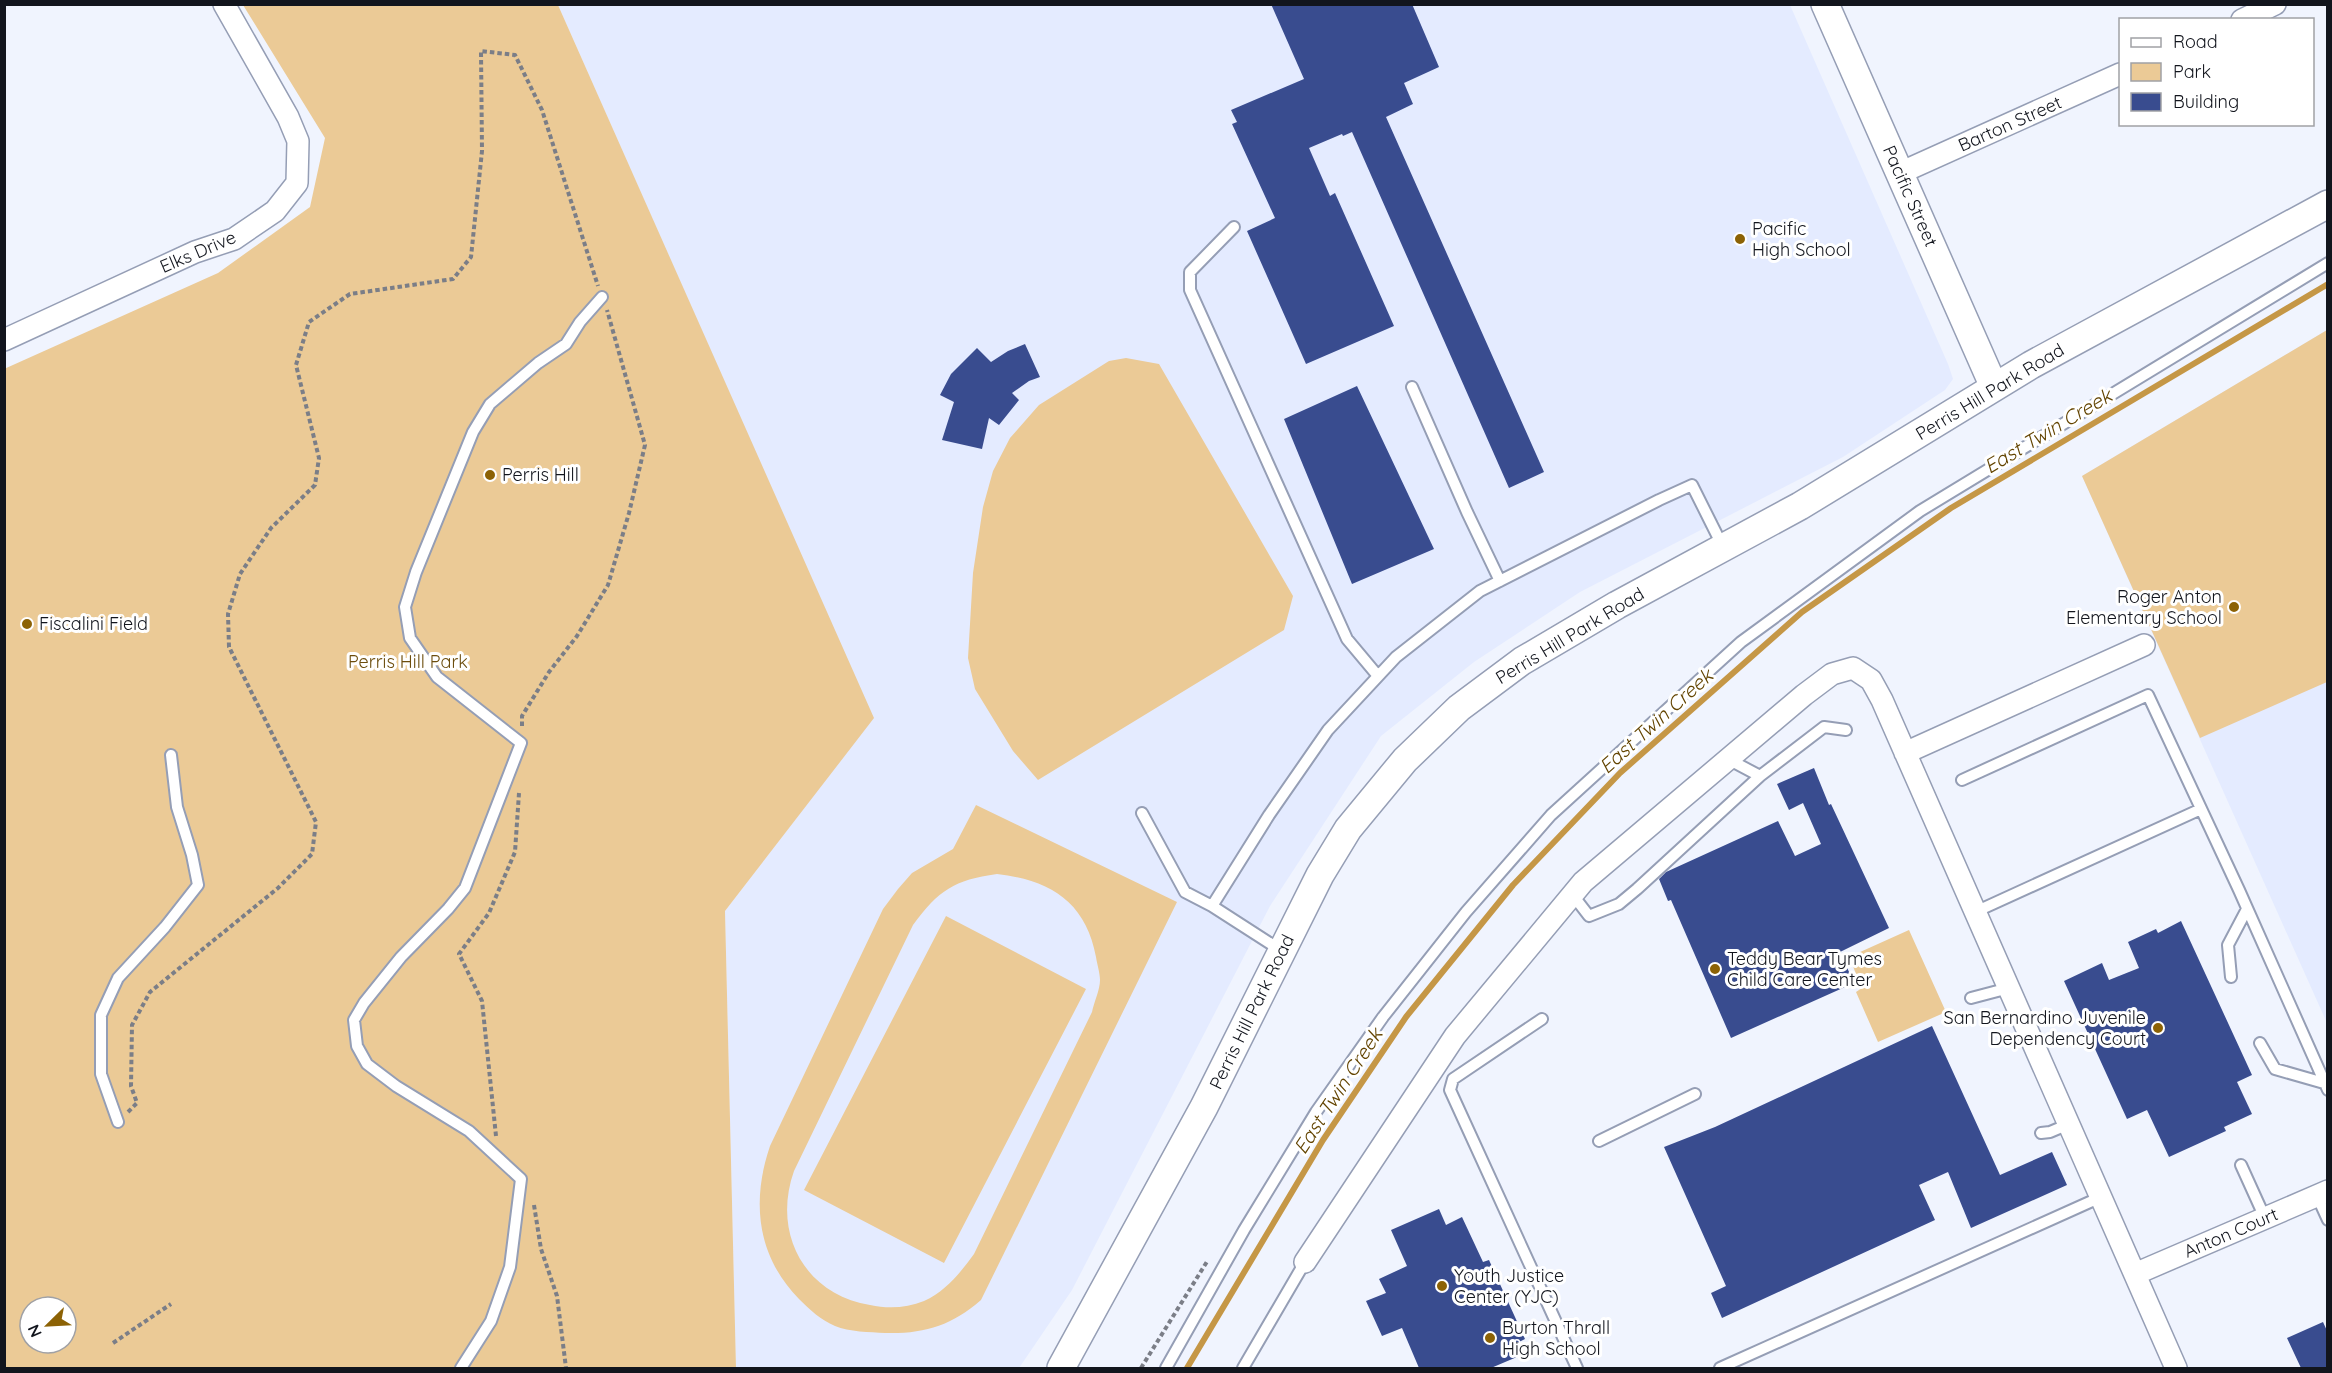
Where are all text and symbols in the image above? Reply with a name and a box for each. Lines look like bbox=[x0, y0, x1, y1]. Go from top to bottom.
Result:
legend bbox=[2119, 18, 2314, 126]
text: Road bbox=[2173, 30, 2218, 53]
text: Park bbox=[2173, 60, 2211, 83]
street label: Barton Street bbox=[1954, 90, 2065, 157]
text: Building bbox=[2173, 90, 2239, 113]
street label: Pacific Street bbox=[1878, 142, 1943, 250]
place label: Pacific High School bbox=[1752, 217, 1851, 261]
street label: Elks Drive bbox=[156, 225, 239, 278]
marker: Pacific High School bbox=[1733, 232, 1747, 246]
street label: Perris Hill Park Road bbox=[1911, 338, 2068, 445]
water label: East Twin Creek bbox=[1979, 381, 2118, 479]
place label: Perris Hill bbox=[502, 463, 579, 486]
marker: Perris Hill bbox=[483, 468, 497, 482]
street label: Perris Hill Park Road bbox=[1491, 582, 1648, 689]
place label: Roger Anton Elementary School bbox=[2066, 585, 2222, 629]
marker: Roger Anton Elementary School bbox=[2227, 600, 2241, 614]
place label: Fiscalini Field bbox=[39, 612, 148, 635]
marker: Fiscalini Field bbox=[20, 617, 34, 631]
park label: Perris Hill Park bbox=[348, 650, 468, 673]
water label: East Twin Creek bbox=[1594, 661, 1720, 778]
street label: Perris Hill Park Road bbox=[1204, 931, 1299, 1093]
place label: Teddy Bear Tymes Child Care Center bbox=[1727, 947, 1882, 991]
marker: Teddy Bear Tymes Child Care Center bbox=[1708, 962, 1722, 976]
place label: San Bernardino Juvenile Dependency Court bbox=[1944, 1006, 2146, 1050]
water label: East Twin Creek bbox=[1288, 1021, 1389, 1158]
marker: San Bernardino Juvenile Dependency Court bbox=[2151, 1021, 2165, 1035]
street label: Anton Court bbox=[2180, 1202, 2281, 1263]
place label: Youth Justice Center (YJC) bbox=[1454, 1264, 1564, 1308]
marker: Youth Justice Center (YJC) bbox=[1435, 1279, 1449, 1293]
north arrow bbox=[18, 1295, 78, 1355]
place label: Burton Thrall High School bbox=[1502, 1316, 1610, 1360]
text: N bbox=[23, 1322, 46, 1341]
marker: Burton Thrall High School bbox=[1483, 1331, 1497, 1345]

